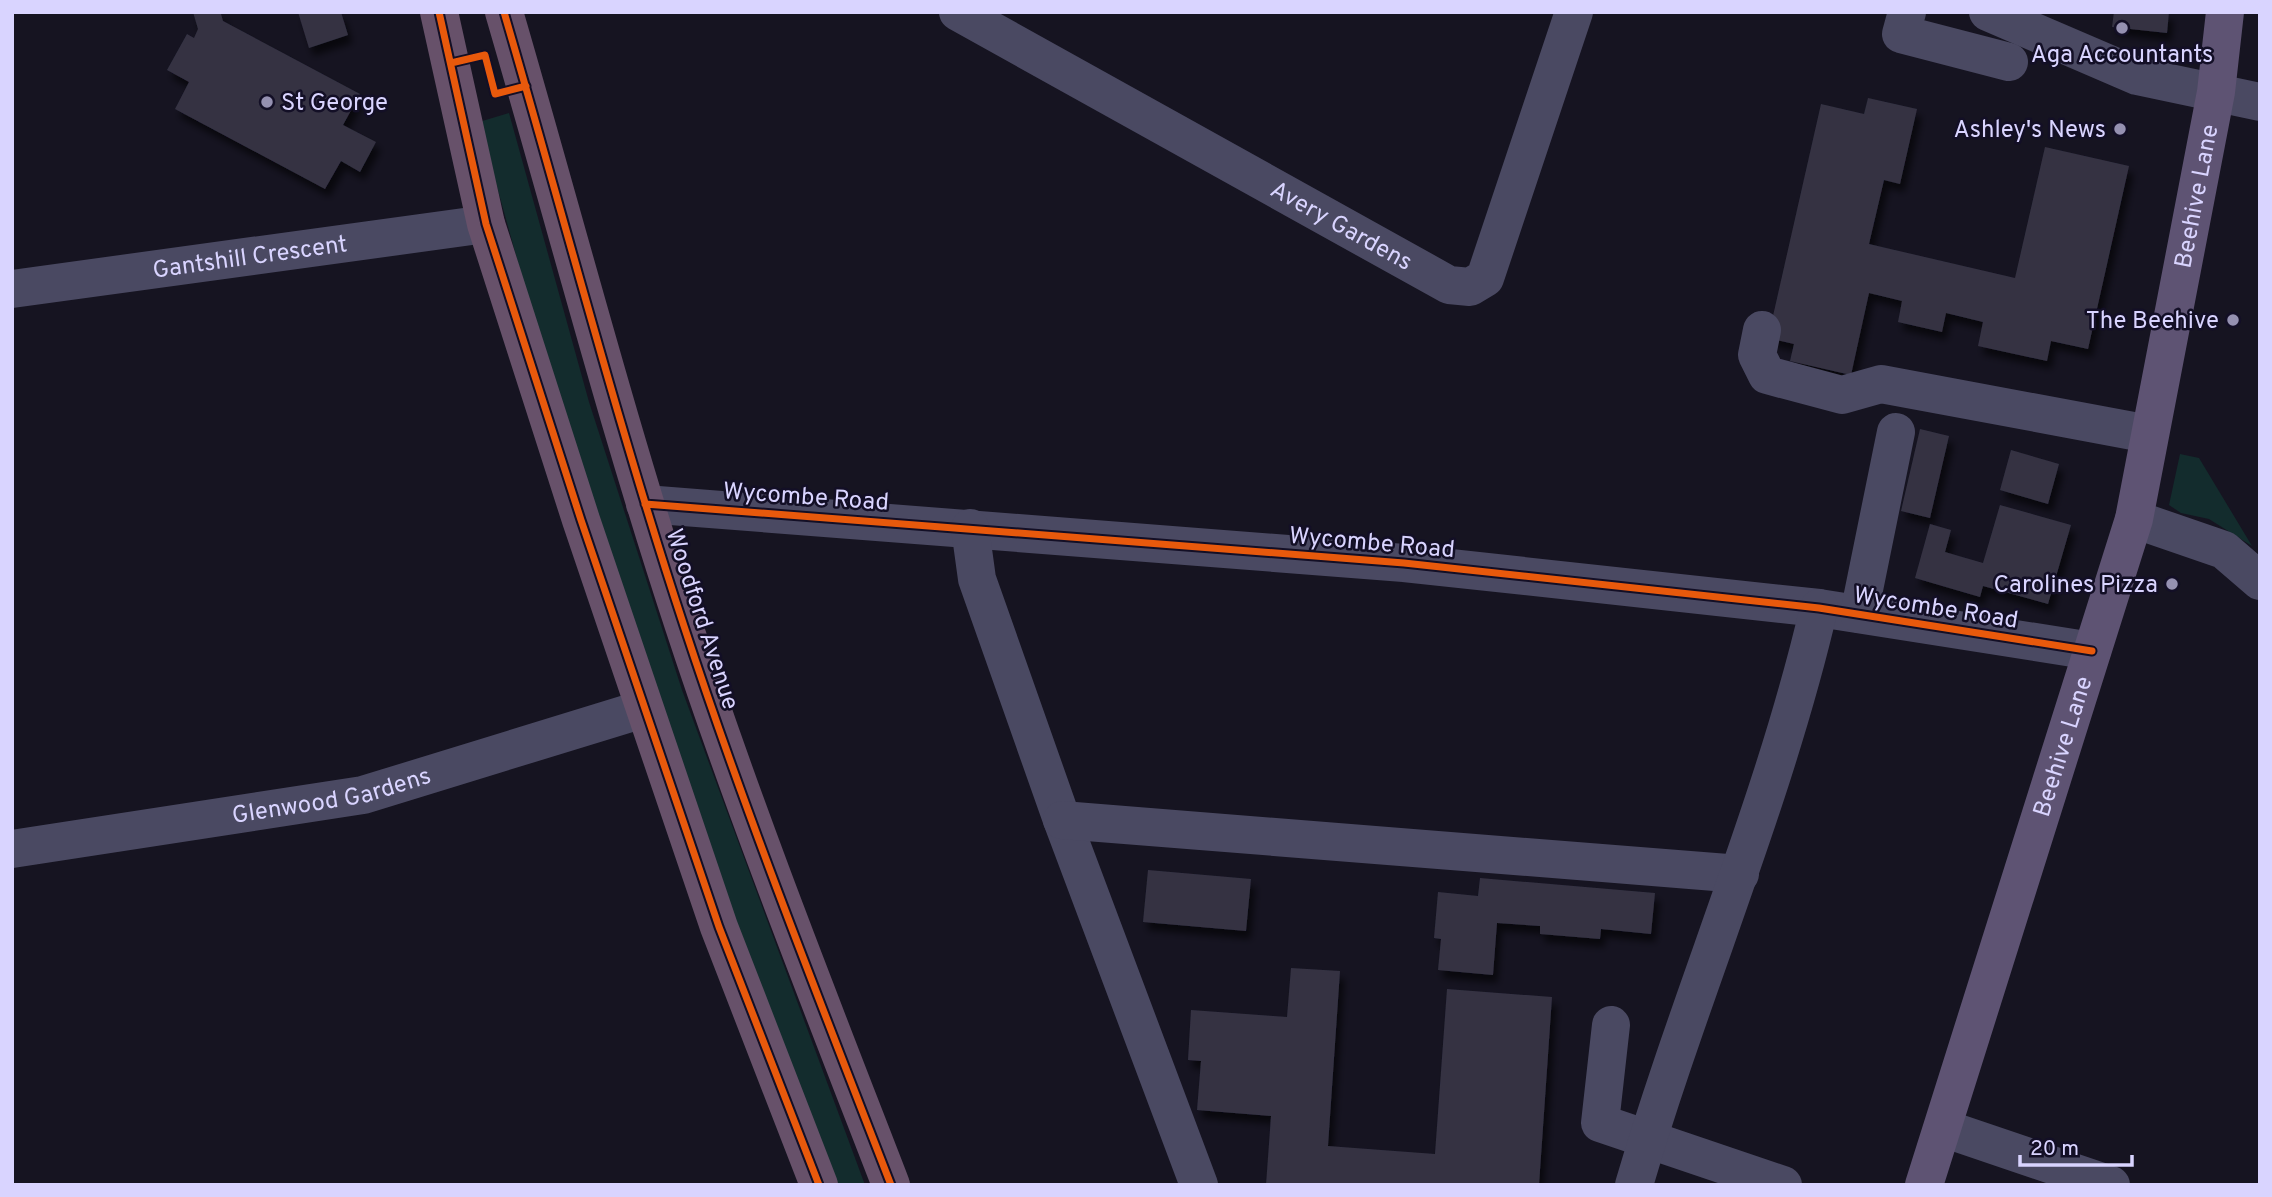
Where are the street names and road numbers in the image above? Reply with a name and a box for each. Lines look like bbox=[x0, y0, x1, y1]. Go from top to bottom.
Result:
street label: Beehive Lane bbox=[2169, 122, 2226, 271]
street label: Avery Gardens bbox=[1264, 176, 1417, 279]
street label: Gantshill Crescent bbox=[151, 230, 349, 287]
street label: Wycombe Road bbox=[722, 477, 890, 519]
street label: Wycombe Road bbox=[1288, 522, 1456, 566]
street label: Woodford Avenue bbox=[658, 525, 744, 714]
street label: Wycombe Road bbox=[1851, 581, 2020, 637]
street label: Beehive Lane bbox=[2028, 673, 2100, 821]
street label: Glenwood Gardens bbox=[230, 762, 435, 832]

